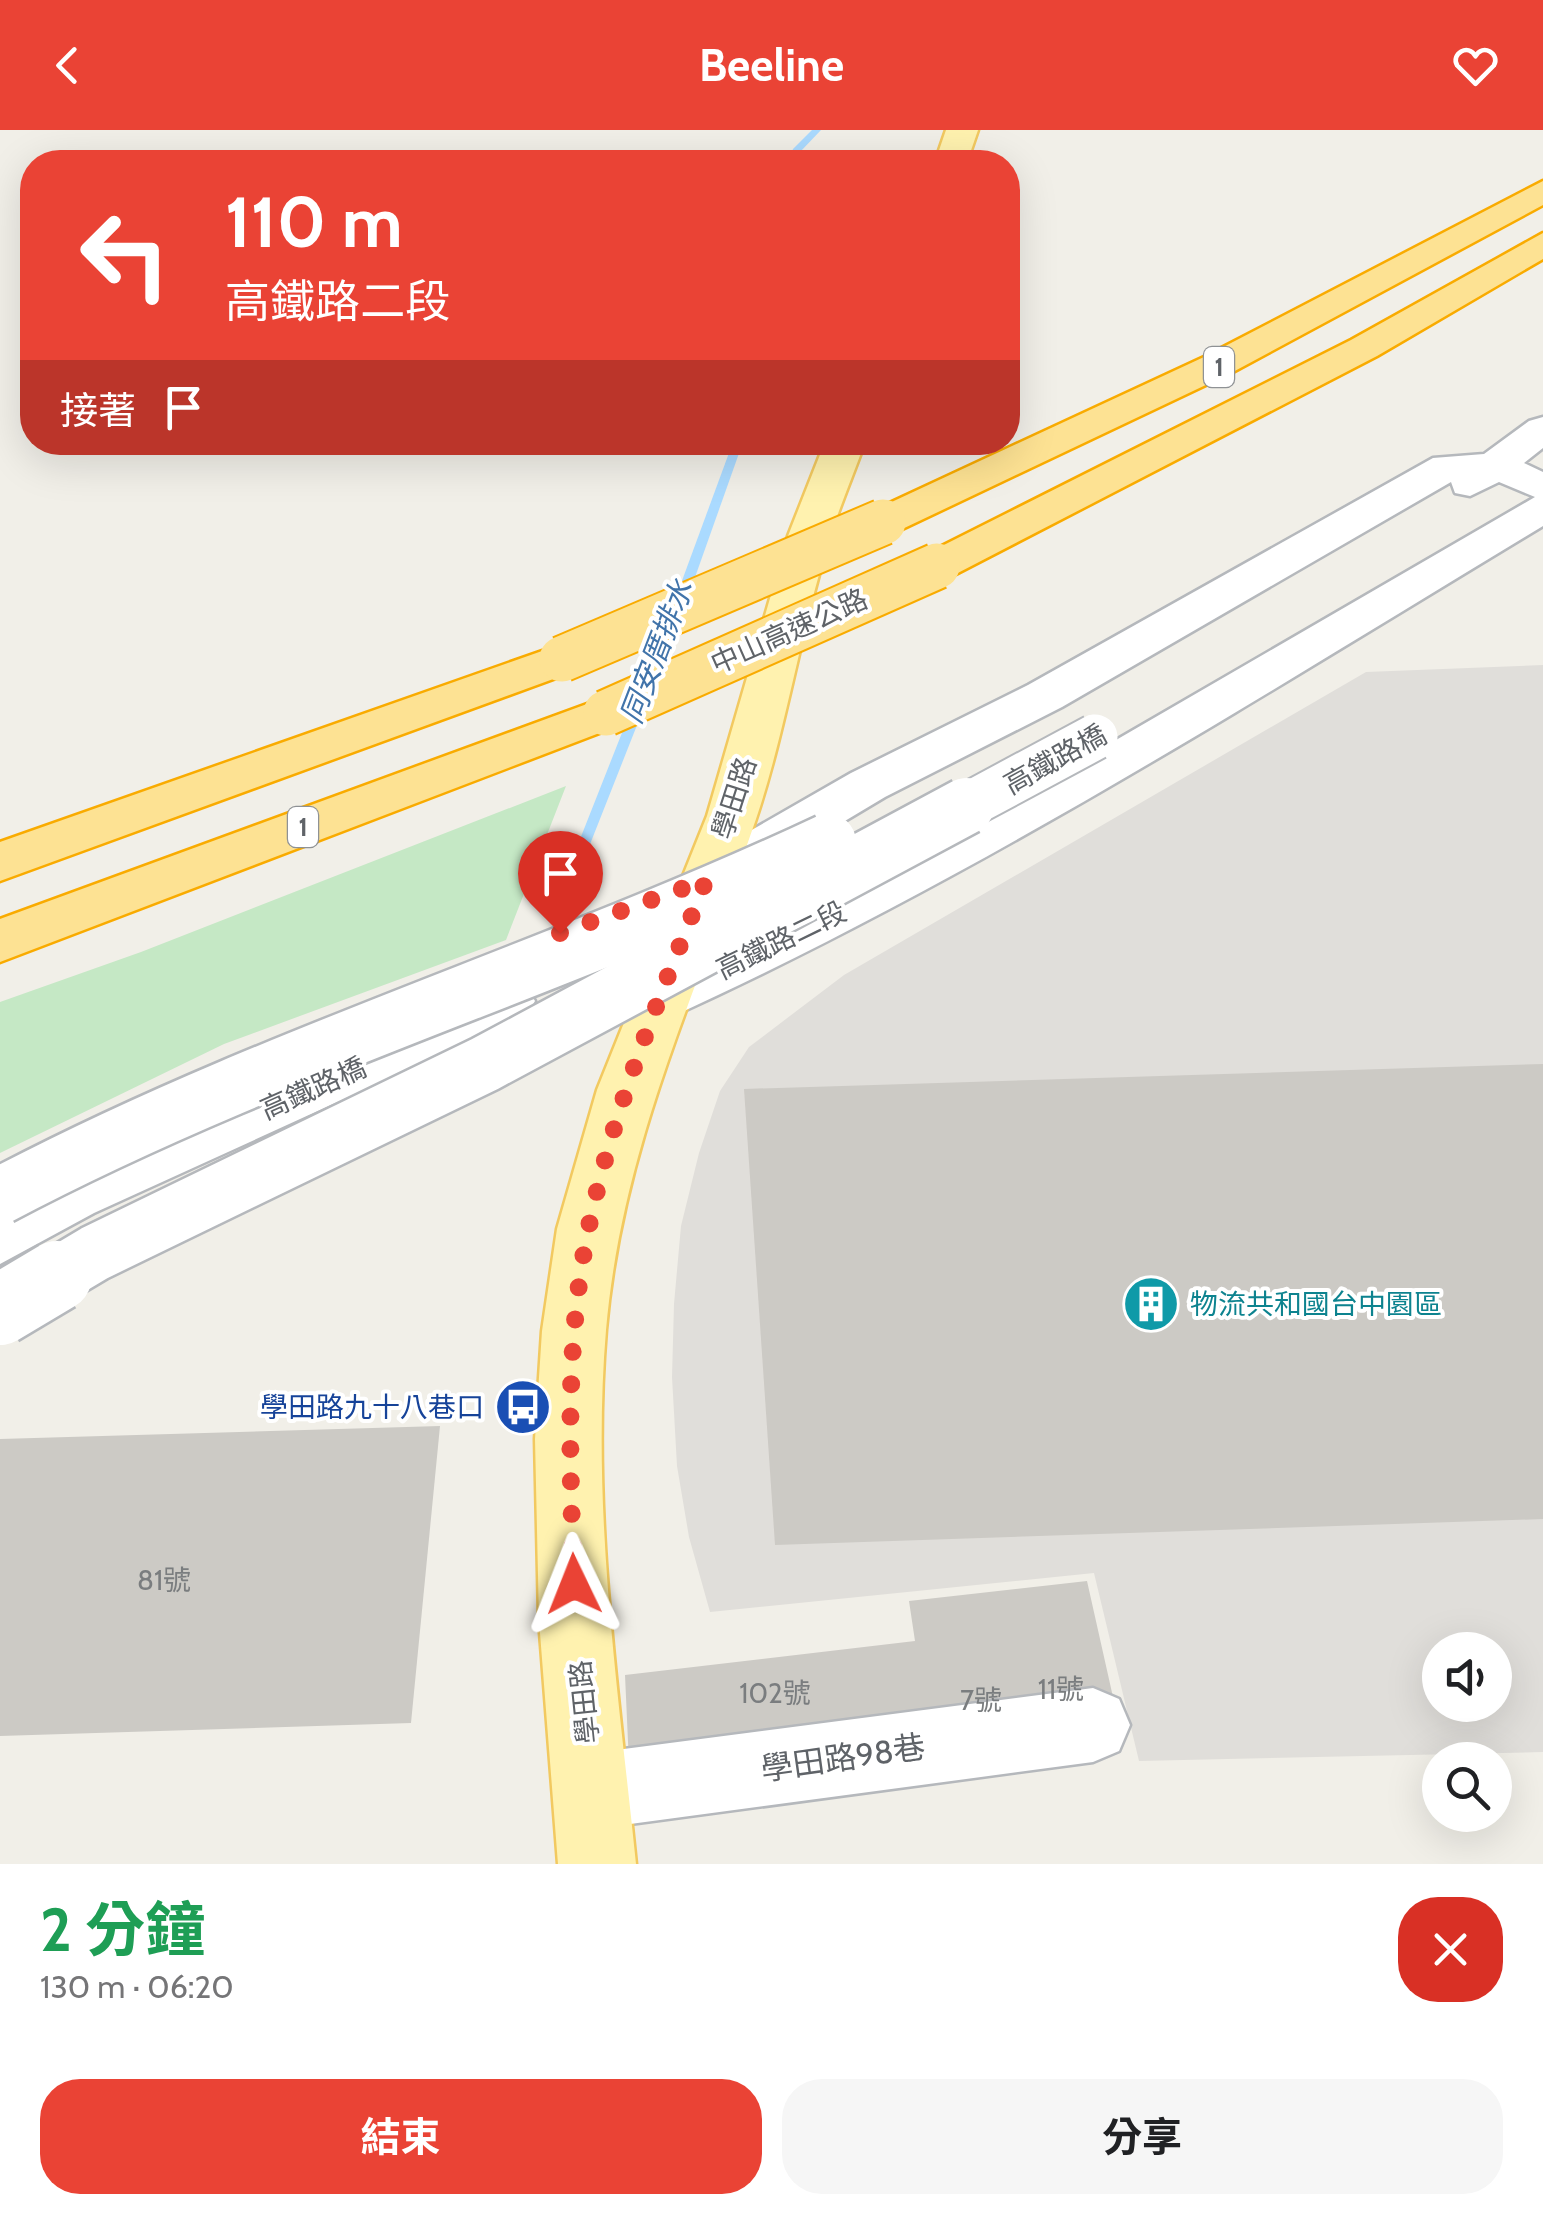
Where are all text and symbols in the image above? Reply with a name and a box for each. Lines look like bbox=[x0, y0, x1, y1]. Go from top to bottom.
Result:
icon: back bbox=[40, 38, 95, 93]
text: Beeline bbox=[699, 38, 844, 92]
icon: heart bbox=[1448, 38, 1503, 93]
text: 110 m bbox=[225, 179, 403, 265]
icon: left bbox=[60, 190, 190, 320]
text: 高鐵路二段 bbox=[225, 274, 450, 328]
road number: 1 bbox=[1204, 347, 1234, 387]
icon: arrive bbox=[156, 380, 211, 435]
text: 接著 bbox=[60, 387, 136, 434]
water label: 同安厝排水 bbox=[612, 573, 701, 728]
street label: 中山高速公路 bbox=[705, 581, 873, 681]
street label: 高鐵路橋 bbox=[998, 717, 1112, 801]
street label: 學田路 bbox=[705, 753, 763, 843]
road number: 1 bbox=[288, 807, 318, 847]
pin bbox=[518, 831, 603, 934]
icon: arrive bbox=[533, 846, 588, 901]
street label: 高鐵路二段 bbox=[711, 894, 851, 986]
street label: 高鐵路橋 bbox=[255, 1050, 371, 1126]
building icon: 物流共和國台中園區 bbox=[1121, 1274, 1181, 1334]
place label: 物流共和國台中園區 bbox=[1190, 1287, 1442, 1321]
bus stop icon: 學田路九十八巷口 bbox=[493, 1377, 553, 1437]
place label: 學田路九十八巷口 bbox=[260, 1390, 484, 1424]
position arrow bbox=[522, 1532, 626, 1636]
house number: 81號 bbox=[137, 1563, 191, 1597]
map controls bbox=[1422, 1632, 1512, 1832]
button: sound bbox=[1422, 1632, 1512, 1722]
street label: 學田路 bbox=[563, 1658, 605, 1746]
house number: 11號 bbox=[1038, 1672, 1084, 1706]
house number: 102號 bbox=[739, 1676, 811, 1710]
house number: 7號 bbox=[960, 1683, 1002, 1717]
street label: 學田路98巷 bbox=[758, 1727, 928, 1788]
button: search bbox=[1422, 1742, 1512, 1832]
text: 2 分鐘 bbox=[40, 1893, 205, 1966]
button: close bbox=[1398, 1897, 1503, 2002]
text: 130 m · 06:20 bbox=[40, 1967, 234, 2006]
button: 結束 bbox=[40, 2079, 762, 2194]
button: 分享 bbox=[782, 2079, 1503, 2194]

